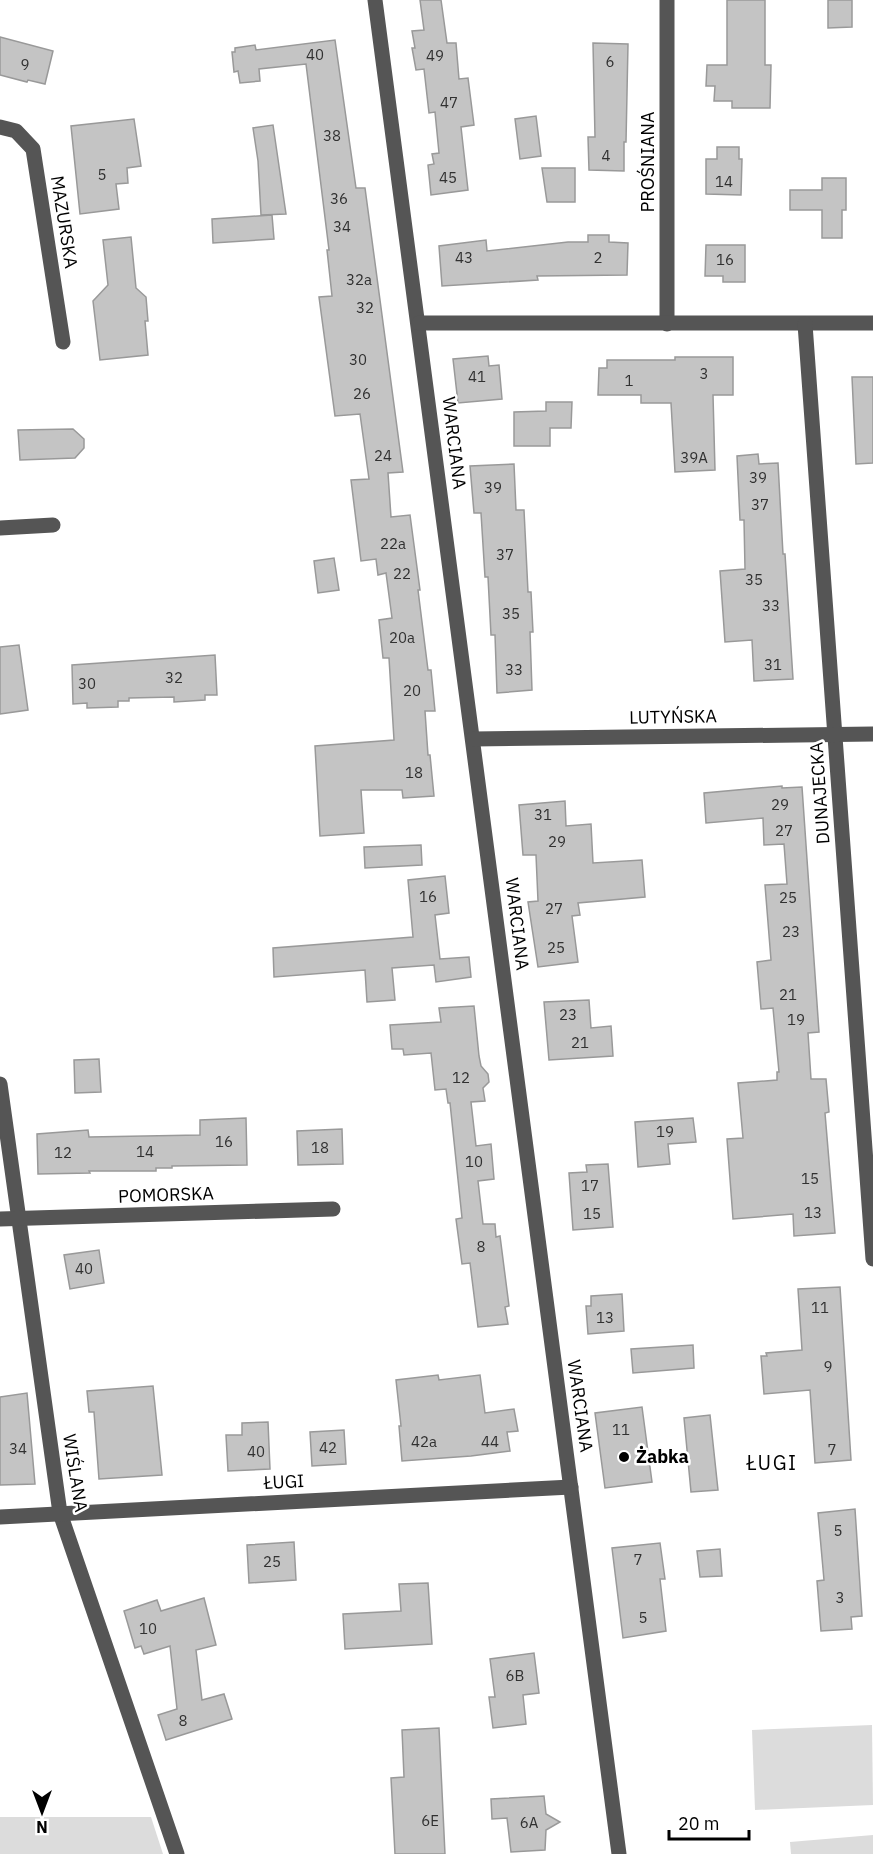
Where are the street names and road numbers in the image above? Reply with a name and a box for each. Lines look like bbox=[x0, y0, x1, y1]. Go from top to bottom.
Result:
street label: PROŚNIANA bbox=[636, 111, 659, 213]
street label: MAZURSKA bbox=[46, 174, 83, 270]
street label: WARCIANA bbox=[437, 395, 472, 491]
street label: LUTYŃSKA bbox=[629, 704, 718, 729]
street label: DUNAJECKA bbox=[804, 741, 835, 845]
street label: WARCIANA bbox=[500, 876, 535, 972]
street label: POMORSKA bbox=[118, 1181, 215, 1208]
street label: WARCIANA bbox=[563, 1358, 598, 1454]
street label: WIŚLANA bbox=[58, 1432, 93, 1514]
street label: ŁUGI bbox=[262, 1469, 305, 1494]

